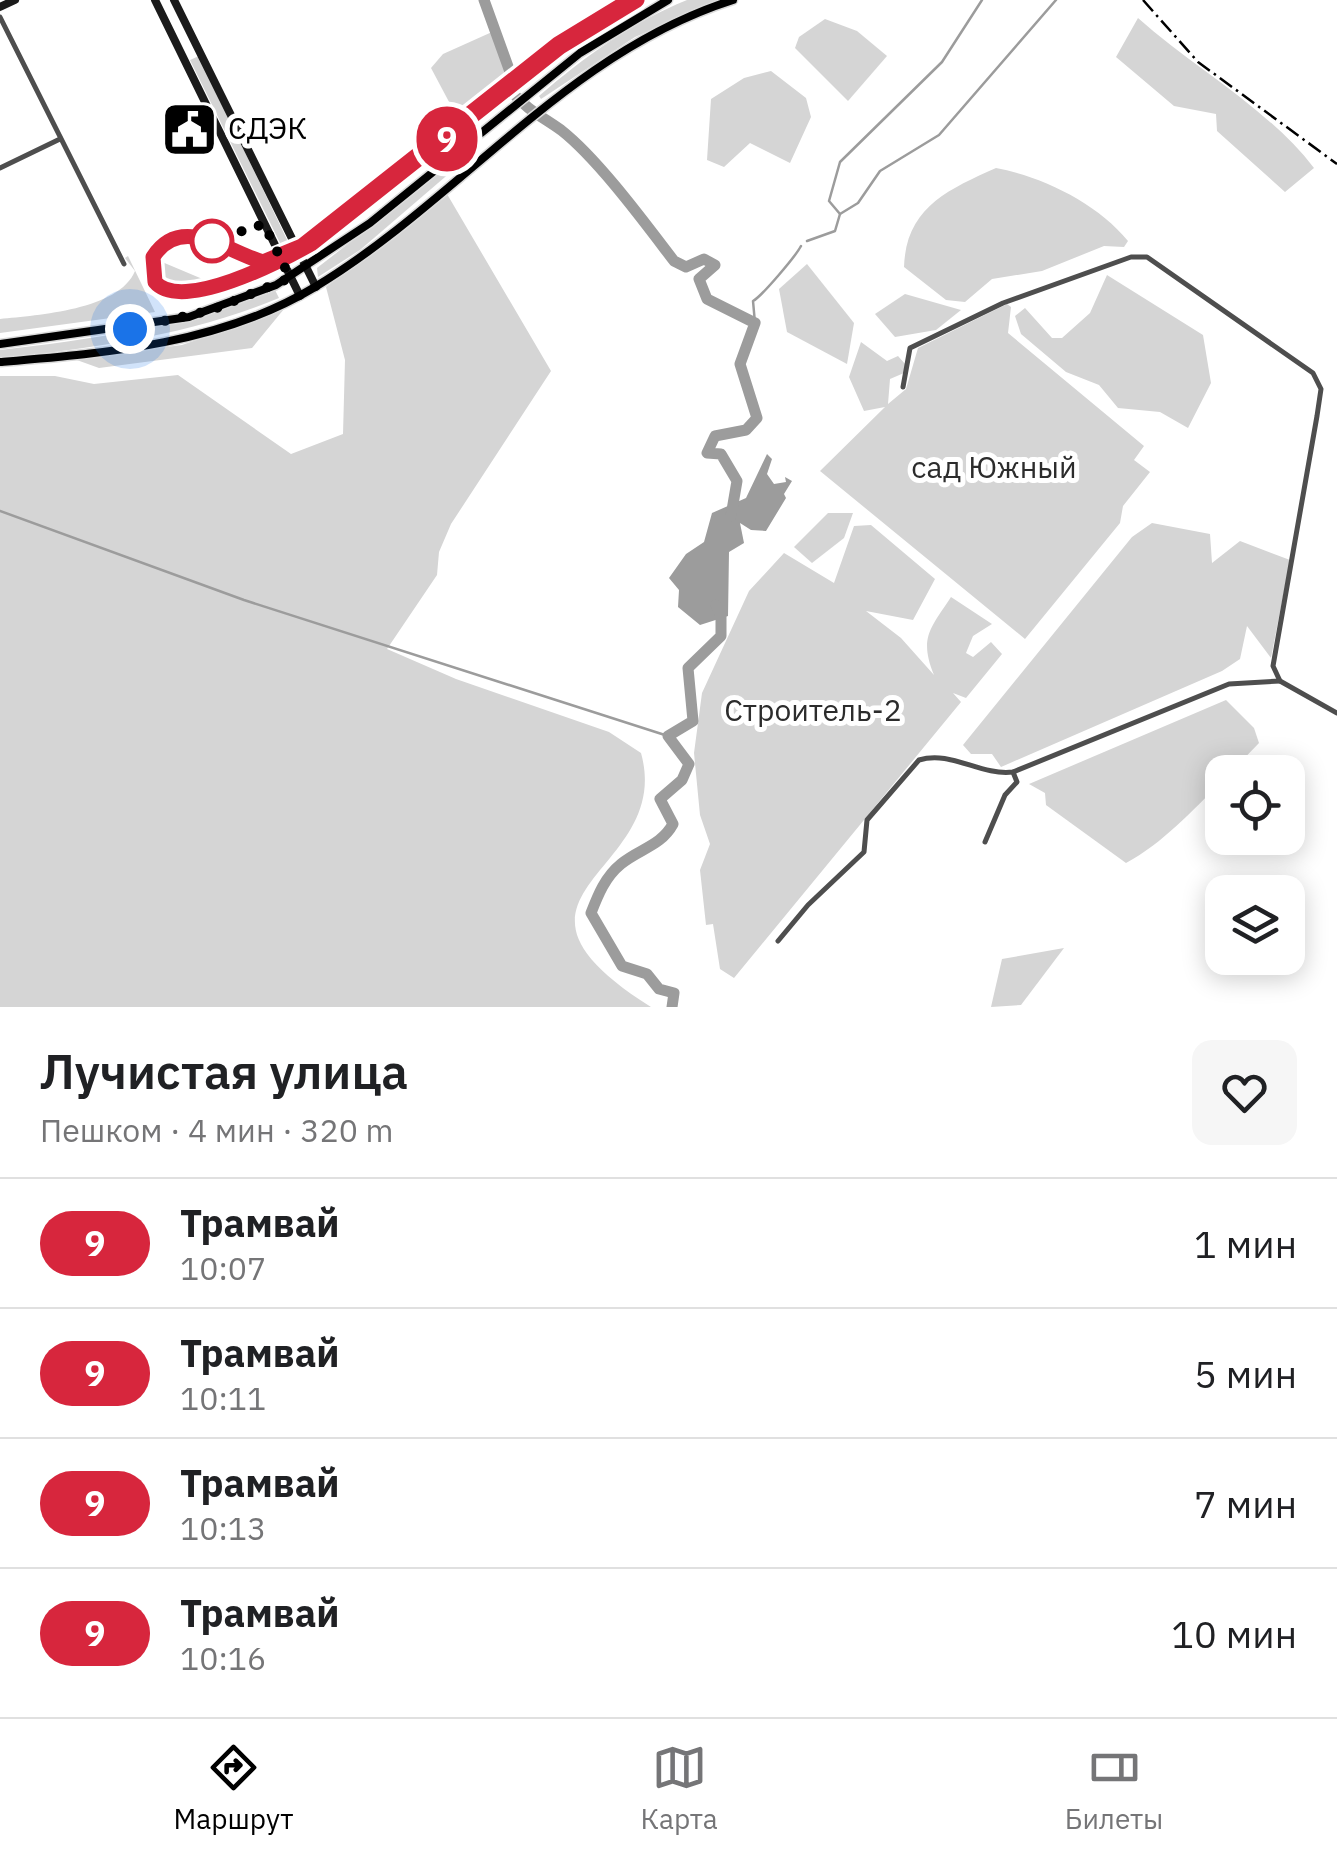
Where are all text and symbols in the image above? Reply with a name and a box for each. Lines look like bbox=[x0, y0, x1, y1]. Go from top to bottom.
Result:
public building icon: СДЭК bbox=[159, 99, 219, 159]
line badge: 9 bbox=[414, 106, 480, 172]
place label: СДЭК bbox=[228, 108, 307, 147]
text: 9 bbox=[436, 116, 458, 162]
unlabelled marker bbox=[191, 220, 233, 262]
your location bbox=[105, 304, 155, 354]
park label: сад Южный bbox=[911, 447, 1077, 486]
park label: Строитель-2 bbox=[724, 690, 902, 729]
map controls bbox=[1205, 755, 1305, 975]
button: locate bbox=[1205, 755, 1305, 855]
button: layers bbox=[1205, 875, 1305, 975]
text: Лучистая улица bbox=[40, 1040, 408, 1102]
button: heart bbox=[1192, 1040, 1297, 1145]
text: Пешком · 4 мин · 320 m bbox=[40, 1109, 393, 1151]
text: Трамвай bbox=[180, 1198, 340, 1247]
text: 1 мин bbox=[1194, 1219, 1297, 1268]
text: 9 bbox=[84, 1220, 106, 1266]
text: 10:07 bbox=[180, 1247, 266, 1289]
text: Трамвай bbox=[180, 1328, 340, 1377]
text: 5 мин bbox=[1194, 1349, 1297, 1398]
text: 9 bbox=[84, 1350, 106, 1396]
text: 10:11 bbox=[180, 1377, 266, 1419]
text: Трамвай bbox=[180, 1458, 340, 1507]
text: 7 мин bbox=[1194, 1479, 1297, 1528]
text: 9 bbox=[84, 1480, 106, 1526]
text: 10:13 bbox=[180, 1507, 266, 1549]
text: Трамвай bbox=[180, 1588, 340, 1637]
text: 10 мин bbox=[1171, 1609, 1297, 1658]
text: 9 bbox=[84, 1610, 106, 1656]
text: 10:16 bbox=[180, 1637, 266, 1679]
tab: Маршрут bbox=[174, 1740, 293, 1837]
tab: Карта bbox=[641, 1740, 718, 1837]
tab: Билеты bbox=[1065, 1740, 1163, 1837]

